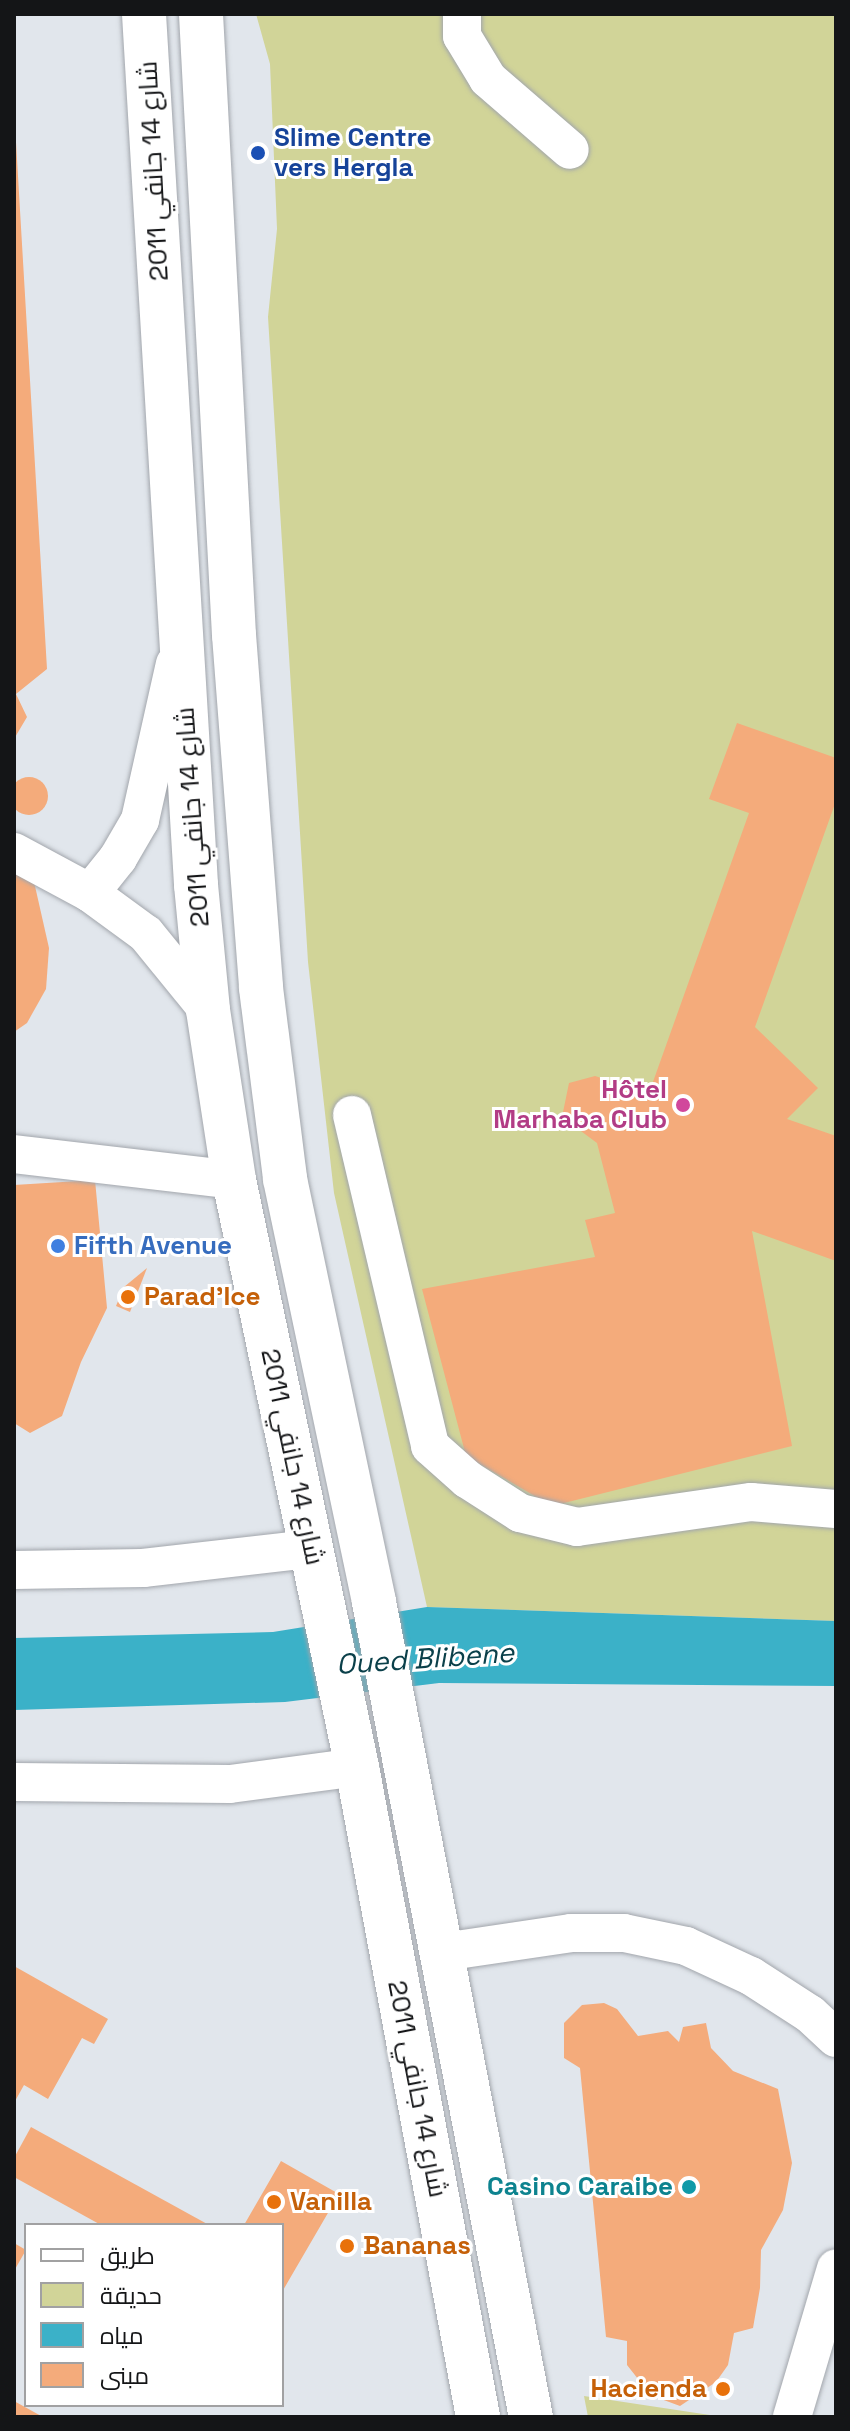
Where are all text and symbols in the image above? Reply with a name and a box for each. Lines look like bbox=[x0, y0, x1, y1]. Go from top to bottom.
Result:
street label: شارع 14 جانفي 2011 bbox=[133, 60, 175, 282]
place label: Slime Centre vers Hergla bbox=[274, 122, 431, 184]
marker: Slime Centre vers Hergla bbox=[249, 144, 267, 162]
street label: شارع 14 جانفي 2011 bbox=[170, 706, 216, 928]
place label: Hôtel Marhaba Club bbox=[493, 1074, 667, 1136]
marker: Hôtel Marhaba Club bbox=[674, 1096, 692, 1114]
place label: Fifth Avenue bbox=[74, 1230, 232, 1262]
marker: Fifth Avenue bbox=[49, 1237, 67, 1255]
place label: Parad'Ice bbox=[144, 1281, 261, 1313]
marker: Parad'Ice bbox=[119, 1288, 137, 1306]
street label: شارع 14 جانفي 2011 bbox=[254, 1346, 330, 1568]
water label: Oued Blibene bbox=[335, 1635, 515, 1681]
street label: شارع 14 جانفي 2011 bbox=[381, 1978, 453, 2200]
place label: Casino Caraibe bbox=[487, 2171, 673, 2203]
marker: Casino Caraibe bbox=[680, 2178, 698, 2196]
place label: Vanilla bbox=[290, 2186, 372, 2218]
marker: Vanilla bbox=[265, 2193, 283, 2211]
legend bbox=[24, 2223, 284, 2407]
place label: Bananas bbox=[363, 2230, 471, 2262]
marker: Bananas bbox=[338, 2237, 356, 2255]
text: طريق bbox=[100, 2240, 155, 2271]
text: حديقة bbox=[100, 2280, 162, 2311]
text: مياه bbox=[100, 2320, 144, 2351]
text: مبنى bbox=[100, 2360, 149, 2391]
place label: Hacienda bbox=[590, 2373, 707, 2405]
marker: Hacienda bbox=[714, 2380, 732, 2398]

